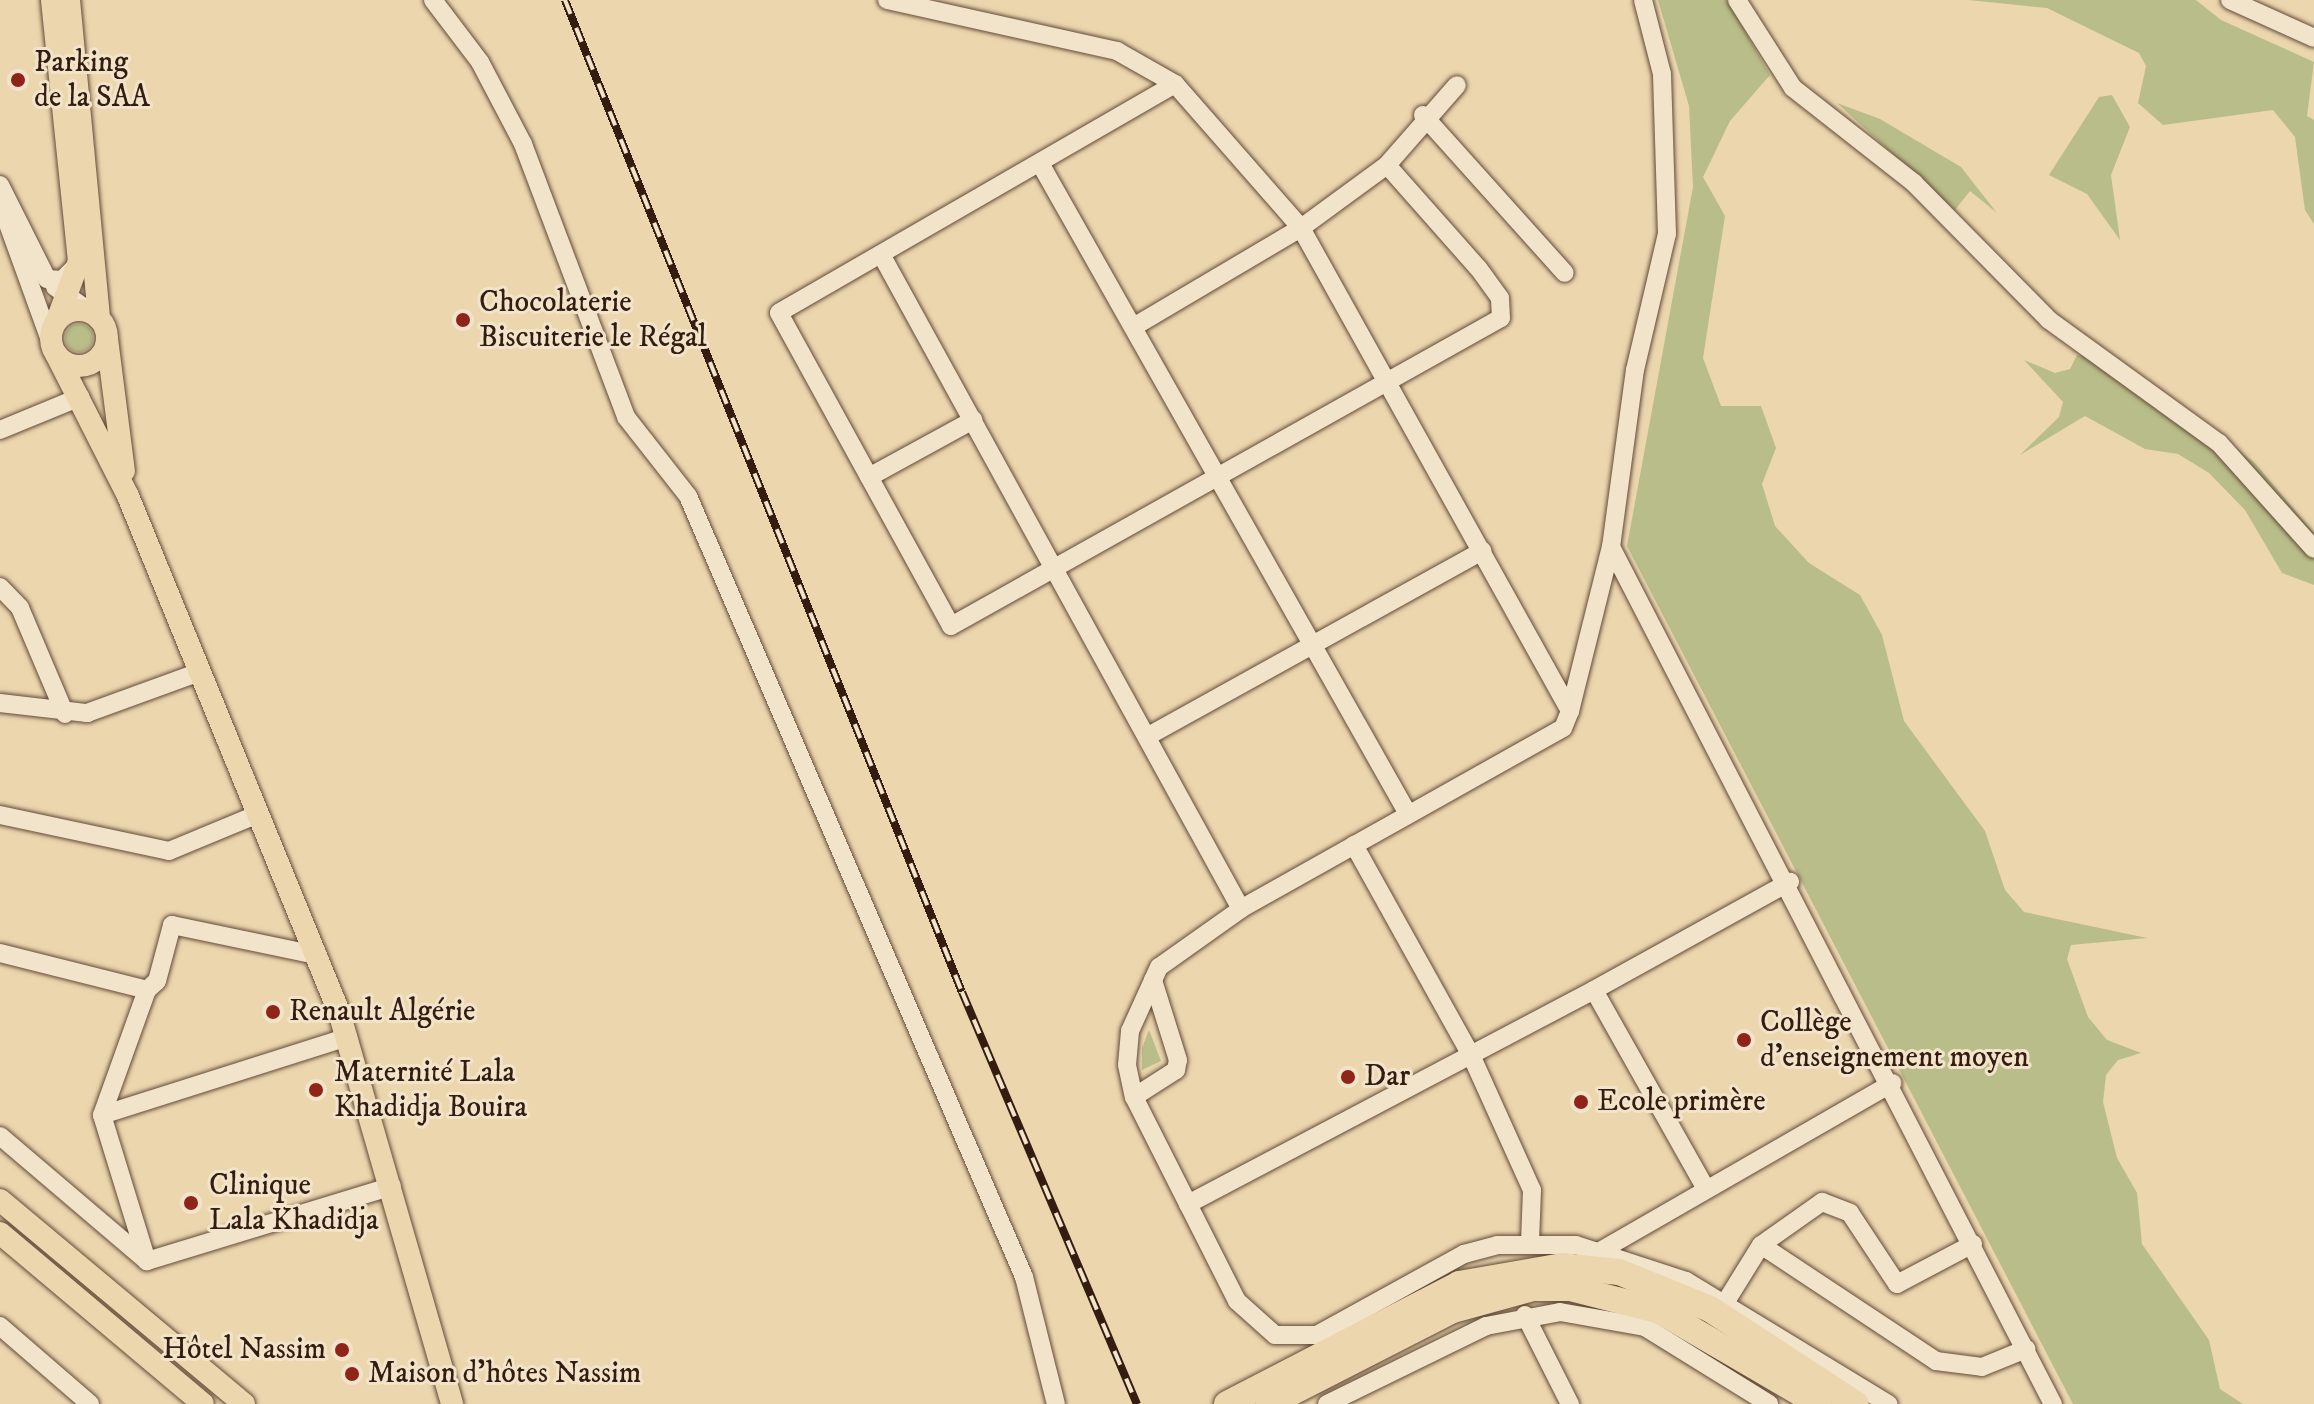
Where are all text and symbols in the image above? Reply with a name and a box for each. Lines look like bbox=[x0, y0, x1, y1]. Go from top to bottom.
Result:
place label: Parking de la SAA bbox=[34, 45, 150, 116]
marker: Parking de la SAA bbox=[9, 71, 27, 89]
place label: Chocolaterie Biscuiterie le Régal bbox=[479, 285, 707, 356]
marker: Chocolaterie Biscuiterie le Régal bbox=[454, 311, 472, 329]
place label: Renault Algérie bbox=[289, 994, 476, 1030]
marker: Renault Algérie bbox=[264, 1003, 282, 1021]
place label: Collège d'enseignement moyen bbox=[1760, 1005, 2029, 1076]
marker: Collège d'enseignement moyen bbox=[1735, 1031, 1753, 1049]
place label: Maternité Lala Khadidja Bouira bbox=[334, 1055, 527, 1126]
place label: Dar bbox=[1364, 1059, 1410, 1095]
marker: Dar bbox=[1339, 1068, 1357, 1086]
marker: Maternité Lala Khadidja Bouira bbox=[305, 1079, 327, 1101]
place label: Ecole primère bbox=[1597, 1084, 1766, 1120]
marker: Ecole primère bbox=[1572, 1093, 1590, 1111]
place label: Clinique Lala Khadidja bbox=[209, 1168, 379, 1238]
marker: Clinique Lala Khadidja bbox=[180, 1192, 202, 1214]
place label: Hôtel Nassim bbox=[162, 1332, 326, 1368]
marker: Hôtel Nassim bbox=[333, 1341, 351, 1359]
place label: Maison d'hôtes Nassim bbox=[368, 1356, 641, 1392]
marker: Maison d'hôtes Nassim bbox=[343, 1365, 361, 1383]

